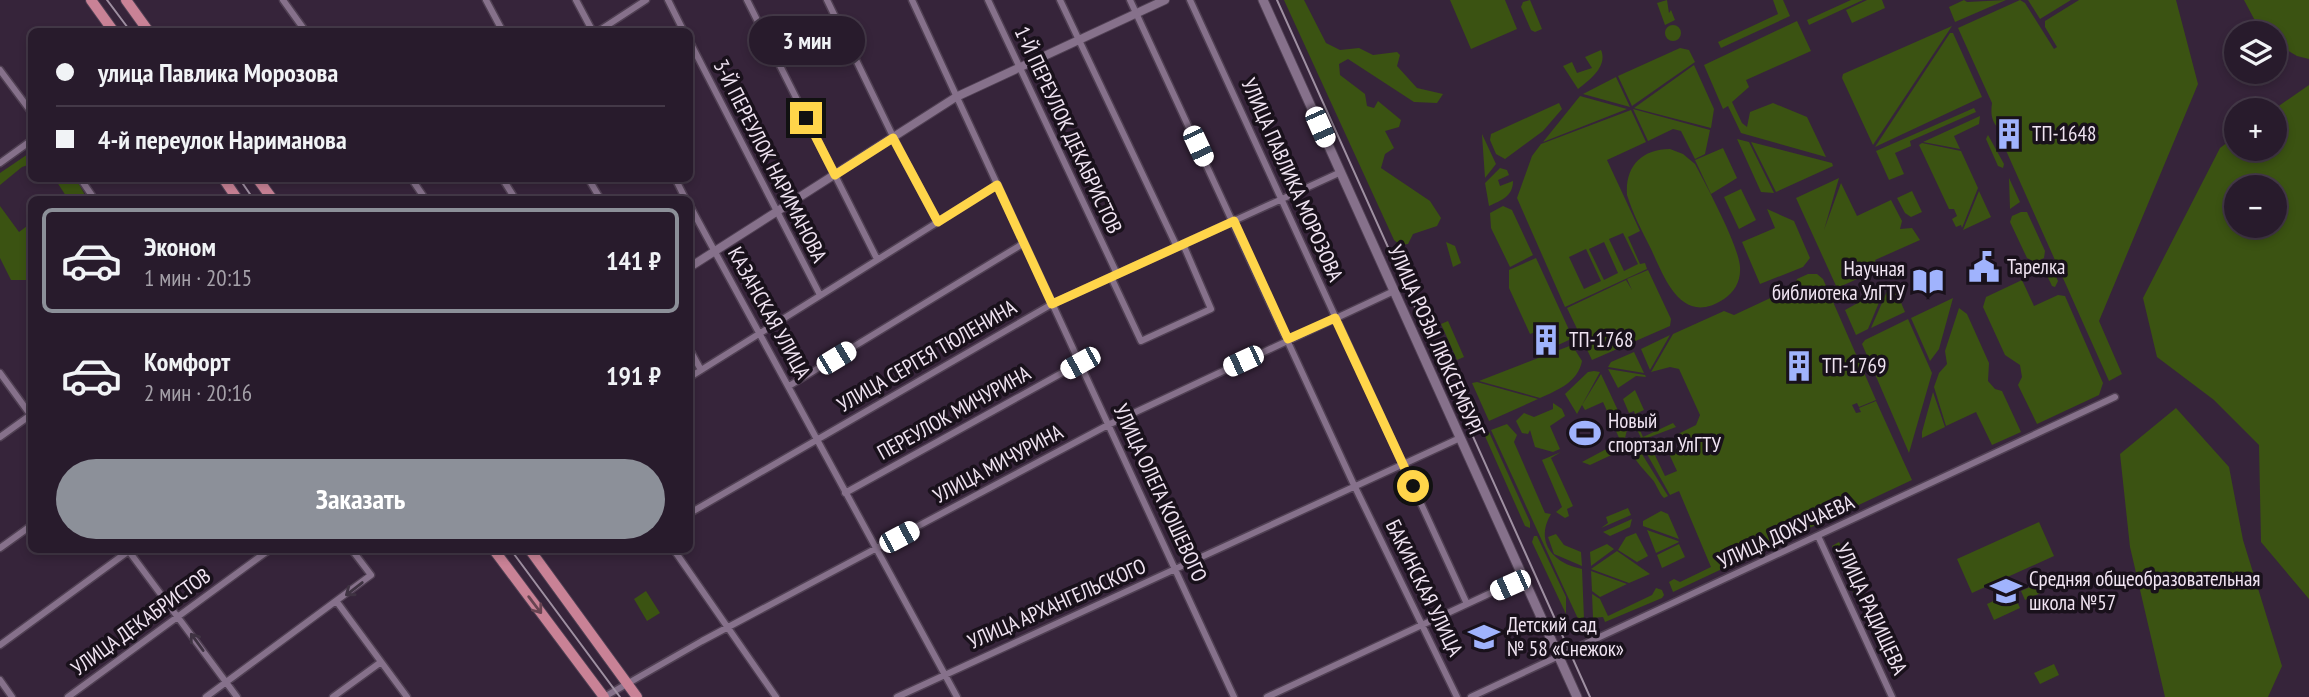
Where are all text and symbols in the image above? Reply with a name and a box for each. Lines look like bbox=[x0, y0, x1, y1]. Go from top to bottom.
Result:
callout: 3 мин bbox=[748, 17, 864, 66]
map controls bbox=[2224, 21, 2287, 238]
button: layers bbox=[2224, 21, 2287, 84]
street label: 1-Й ПЕРЕУЛОК ДЕКАБРИСТОВ bbox=[1009, 22, 1128, 238]
text: 3 мин bbox=[782, 26, 832, 55]
street label: 3-Й ПЕРЕУЛОК НАРИМАНОВА bbox=[708, 55, 833, 267]
text: улица Павлика Морозова bbox=[98, 56, 338, 89]
street label: УЛИЦА ПАВЛИКА МОРОЗОВА bbox=[1235, 74, 1349, 286]
button: + bbox=[2224, 98, 2287, 161]
route end bbox=[790, 102, 822, 134]
car bbox=[1302, 104, 1339, 150]
building icon: ТП-1648 bbox=[1992, 117, 2026, 151]
place label: ТП-1648 bbox=[2032, 120, 2096, 147]
text: 4-й переулок Нариманова bbox=[98, 123, 347, 156]
car bbox=[1180, 123, 1217, 169]
button: − bbox=[2224, 175, 2287, 238]
icon: car bbox=[60, 229, 123, 292]
text: Эконом bbox=[144, 230, 216, 263]
street label: УЛИЦА РОЗЫ ЛЮКСЕМБУРГ bbox=[1382, 241, 1491, 441]
street label: КАЗАНСКАЯ УЛИЦА bbox=[722, 242, 817, 384]
text: 141 ₽ bbox=[606, 244, 661, 277]
public building icon: Тарелка bbox=[1967, 250, 2001, 284]
place label: Тарелка bbox=[2007, 253, 2065, 280]
place label: Научная библиотека УлГТУ bbox=[1772, 255, 1906, 306]
text: 1 мин · 20:15 bbox=[144, 263, 252, 292]
library icon: Научная библиотека УлГТУ bbox=[1911, 264, 1945, 298]
street label: УЛИЦА СЕРГЕЯ ТЮЛЕНИНА bbox=[832, 293, 1021, 418]
building icon: ТП-1768 bbox=[1529, 323, 1563, 357]
place label: ТП-1768 bbox=[1569, 326, 1633, 353]
car bbox=[813, 338, 860, 378]
car bbox=[1220, 343, 1267, 379]
icon: car bbox=[60, 344, 123, 407]
car bbox=[1057, 344, 1104, 382]
text: Комфорт bbox=[144, 345, 230, 378]
building icon: ТП-1769 bbox=[1782, 349, 1816, 383]
place label: ТП-1769 bbox=[1822, 352, 1886, 379]
text: 191 ₽ bbox=[606, 359, 661, 392]
street label: ПЕРЕУЛОК МИЧУРИНА bbox=[872, 359, 1035, 466]
text: 2 мин · 20:16 bbox=[144, 378, 252, 407]
street label: УЛИЦА ОЛЕГА КОШЕВОГО bbox=[1107, 400, 1213, 586]
place label: Новый спортзал УлГТУ bbox=[1608, 407, 1721, 458]
sports icon: Новый спортзал УлГТУ bbox=[1568, 416, 1602, 450]
street label: УЛИЦА МИЧУРИНА bbox=[928, 418, 1067, 509]
button: Заказать bbox=[56, 459, 665, 539]
route start bbox=[1397, 470, 1429, 502]
street label: УЛИЦА ДОКУЧАЕВА bbox=[1713, 488, 1858, 575]
street label: БАКИНСКАЯ УЛИЦА bbox=[1380, 515, 1469, 661]
car bbox=[876, 518, 923, 556]
street label: УЛИЦА РАДИЩЕВА bbox=[1829, 539, 1914, 679]
street label: УЛИЦА АРХАНГЕЛЬСКОГО bbox=[964, 552, 1150, 655]
street label: УЛИЦА ДЕКАБРИСТОВ bbox=[66, 562, 216, 681]
place label: Средняя общеобразовательная школа №57 bbox=[2029, 565, 2260, 616]
car bbox=[1487, 567, 1534, 603]
school or university icon: Средняя общеобразовательная школа №57 bbox=[1989, 574, 2023, 608]
one-way arrow bbox=[346, 581, 364, 596]
one-way arrow bbox=[527, 595, 542, 613]
place label: Детский сад № 58 «Снежок» bbox=[1507, 611, 1624, 662]
school or university icon: Детский сад № 58 «Снежок» bbox=[1467, 620, 1501, 654]
one-way arrow bbox=[190, 633, 204, 652]

